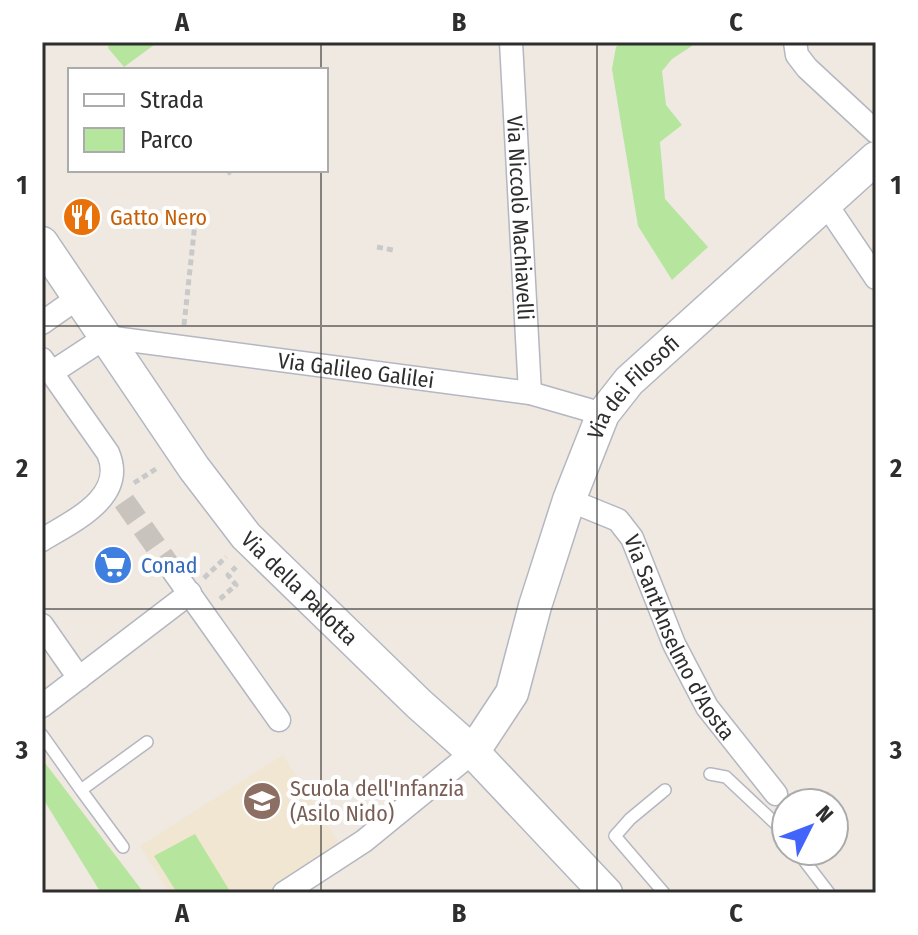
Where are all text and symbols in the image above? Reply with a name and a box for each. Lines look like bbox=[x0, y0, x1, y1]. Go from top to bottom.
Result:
text: A bbox=[174, 7, 190, 38]
text: B bbox=[452, 7, 467, 38]
text: C bbox=[729, 7, 743, 38]
legend bbox=[68, 68, 328, 172]
text: Strada bbox=[140, 86, 204, 114]
street label: Via Niccolò Machiavelli bbox=[501, 115, 539, 321]
text: Parco bbox=[140, 126, 193, 154]
text: 1 bbox=[17, 170, 28, 201]
text: 1 bbox=[891, 170, 902, 201]
restaurant icon: Gatto Nero bbox=[61, 196, 103, 238]
place label: Gatto Nero bbox=[110, 204, 207, 231]
street label: Via dei Filosofi bbox=[581, 329, 685, 443]
street label: Via Galileo Galilei bbox=[276, 347, 436, 394]
text: 2 bbox=[15, 453, 28, 484]
text: 2 bbox=[889, 453, 902, 484]
street label: Via della Pallotta bbox=[235, 526, 363, 651]
street label: Via Sant'Anselmo d'Aosta bbox=[618, 531, 741, 745]
supermarket icon: Conad bbox=[92, 544, 134, 586]
place label: Conad bbox=[141, 552, 197, 579]
text: 3 bbox=[15, 735, 28, 766]
text: 3 bbox=[889, 735, 902, 766]
place label: Scuola dell'Infanzia (Asilo Nido) bbox=[290, 775, 464, 827]
school or university icon: Scuola dell'Infanzia (Asilo Nido) bbox=[241, 780, 283, 822]
north arrow bbox=[770, 787, 850, 867]
text: N bbox=[810, 800, 839, 828]
text: A bbox=[174, 898, 190, 929]
text: B bbox=[452, 898, 467, 929]
text: C bbox=[729, 898, 743, 929]

